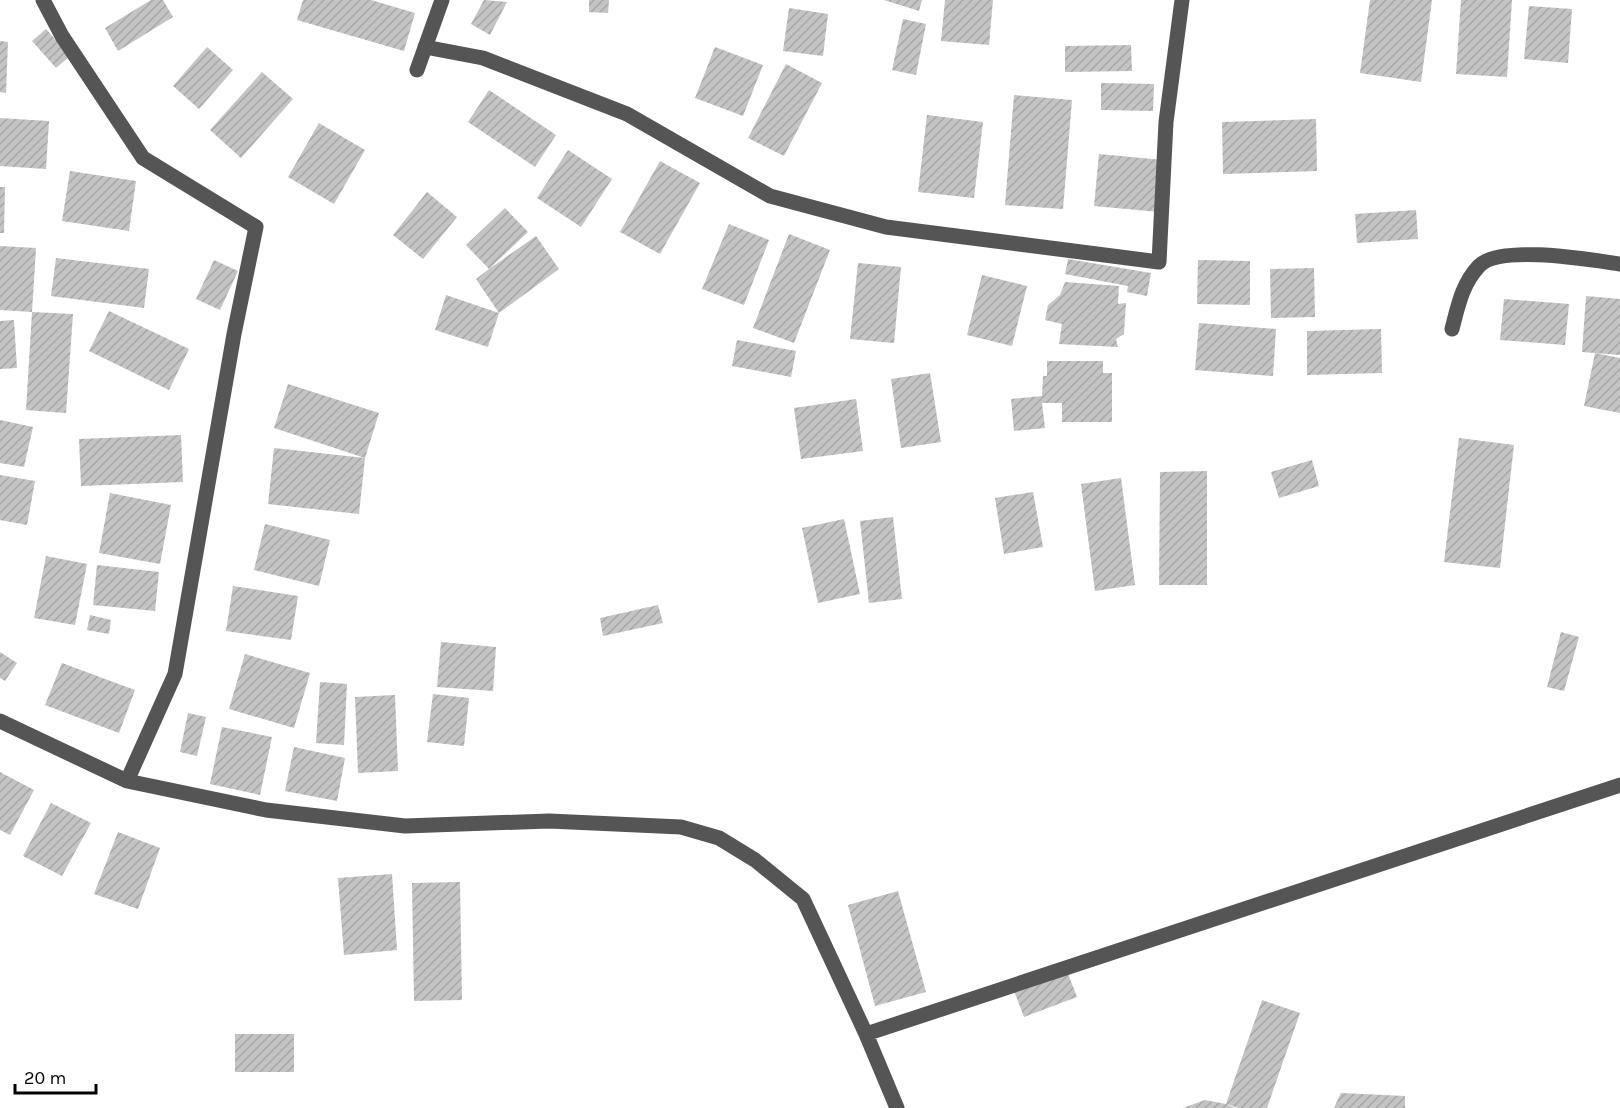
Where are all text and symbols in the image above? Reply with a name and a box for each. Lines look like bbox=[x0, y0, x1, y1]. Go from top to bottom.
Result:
scale bar bbox=[15, 1057, 96, 1095]
text: 20 m bbox=[24, 1067, 66, 1089]

